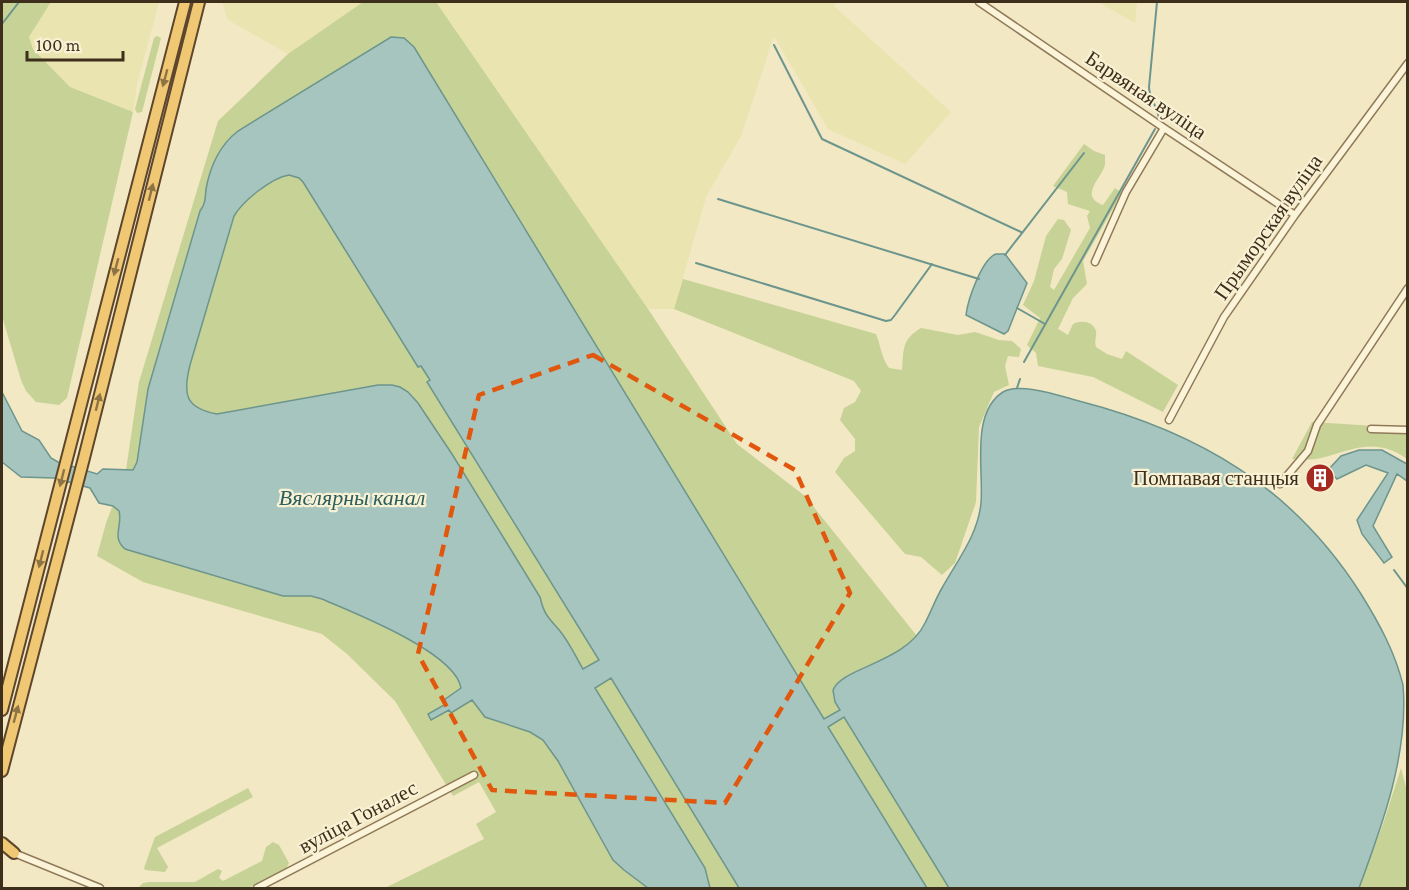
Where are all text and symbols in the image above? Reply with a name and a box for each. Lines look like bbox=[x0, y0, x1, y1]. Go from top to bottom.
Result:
scale bar bbox=[27, 24, 123, 62]
text: 100 m bbox=[36, 35, 81, 55]
street label: Барвяная вуліца bbox=[1081, 46, 1212, 145]
one-way arrow bbox=[160, 70, 169, 88]
street label: Прыморская вуліца bbox=[1209, 149, 1327, 304]
one-way arrow bbox=[147, 183, 156, 201]
one-way arrow bbox=[111, 258, 120, 276]
one-way arrow bbox=[94, 392, 104, 411]
building icon: Помпавая станцыя bbox=[1304, 462, 1336, 494]
place label: Помпавая станцыя bbox=[1133, 466, 1299, 490]
one-way arrow bbox=[56, 469, 66, 487]
water label: Вяслярны канал bbox=[279, 485, 425, 510]
one-way arrow bbox=[36, 550, 45, 568]
one-way arrow bbox=[12, 705, 22, 723]
street label: вуліца Гоналес bbox=[295, 776, 421, 858]

